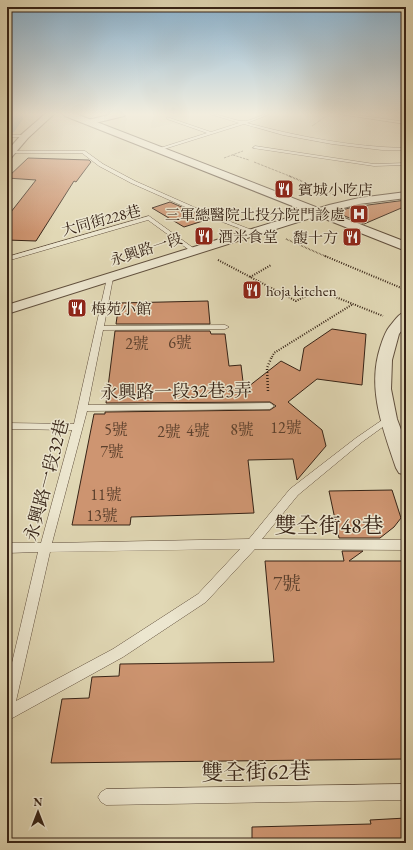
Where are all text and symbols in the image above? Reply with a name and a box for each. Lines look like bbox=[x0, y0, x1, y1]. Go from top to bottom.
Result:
restaurant icon: 賓城小吃店 bbox=[273, 178, 295, 200]
place label: 賓城小吃店 bbox=[298, 180, 373, 199]
street label: 大同街228巷 bbox=[59, 200, 143, 240]
hospital icon: 三軍總醫院北投分院門診處 bbox=[348, 203, 370, 225]
place label: 三軍總醫院北投分院門診處 bbox=[165, 205, 345, 224]
restaurant icon: 酒米食堂 bbox=[193, 225, 215, 247]
restaurant icon: 馥十方 bbox=[341, 226, 363, 248]
place label: 酒米食堂 bbox=[218, 227, 278, 246]
street label: 永興路一段 bbox=[107, 228, 185, 270]
place label: 馥十方 bbox=[293, 228, 338, 247]
restaurant icon: hoja kitchen bbox=[241, 279, 263, 301]
place label: hoja kitchen bbox=[266, 281, 337, 300]
restaurant icon: 梅苑小館 bbox=[66, 297, 88, 319]
place label: 梅苑小館 bbox=[91, 299, 151, 318]
house number: 6號 bbox=[168, 332, 192, 353]
house number: 2號 bbox=[125, 333, 149, 354]
street label: 永興路一段32巷3弄 bbox=[100, 378, 252, 404]
street label: 永興路一段32巷 bbox=[19, 417, 73, 543]
house number: 12號 bbox=[270, 417, 302, 438]
house number: 5號 bbox=[104, 419, 128, 440]
house number: 8號 bbox=[230, 419, 254, 440]
house number: 4號 bbox=[186, 420, 210, 441]
house number: 2號 bbox=[157, 421, 181, 442]
house number: 7號 bbox=[100, 441, 124, 462]
house number: 11號 bbox=[90, 484, 122, 505]
house number: 13號 bbox=[86, 505, 118, 526]
street label: 雙全街48巷 bbox=[274, 511, 384, 540]
house number: 7號 bbox=[273, 571, 301, 596]
street label: 雙全街62巷 bbox=[201, 757, 311, 787]
north arrow bbox=[18, 792, 58, 832]
text: N bbox=[34, 795, 43, 809]

